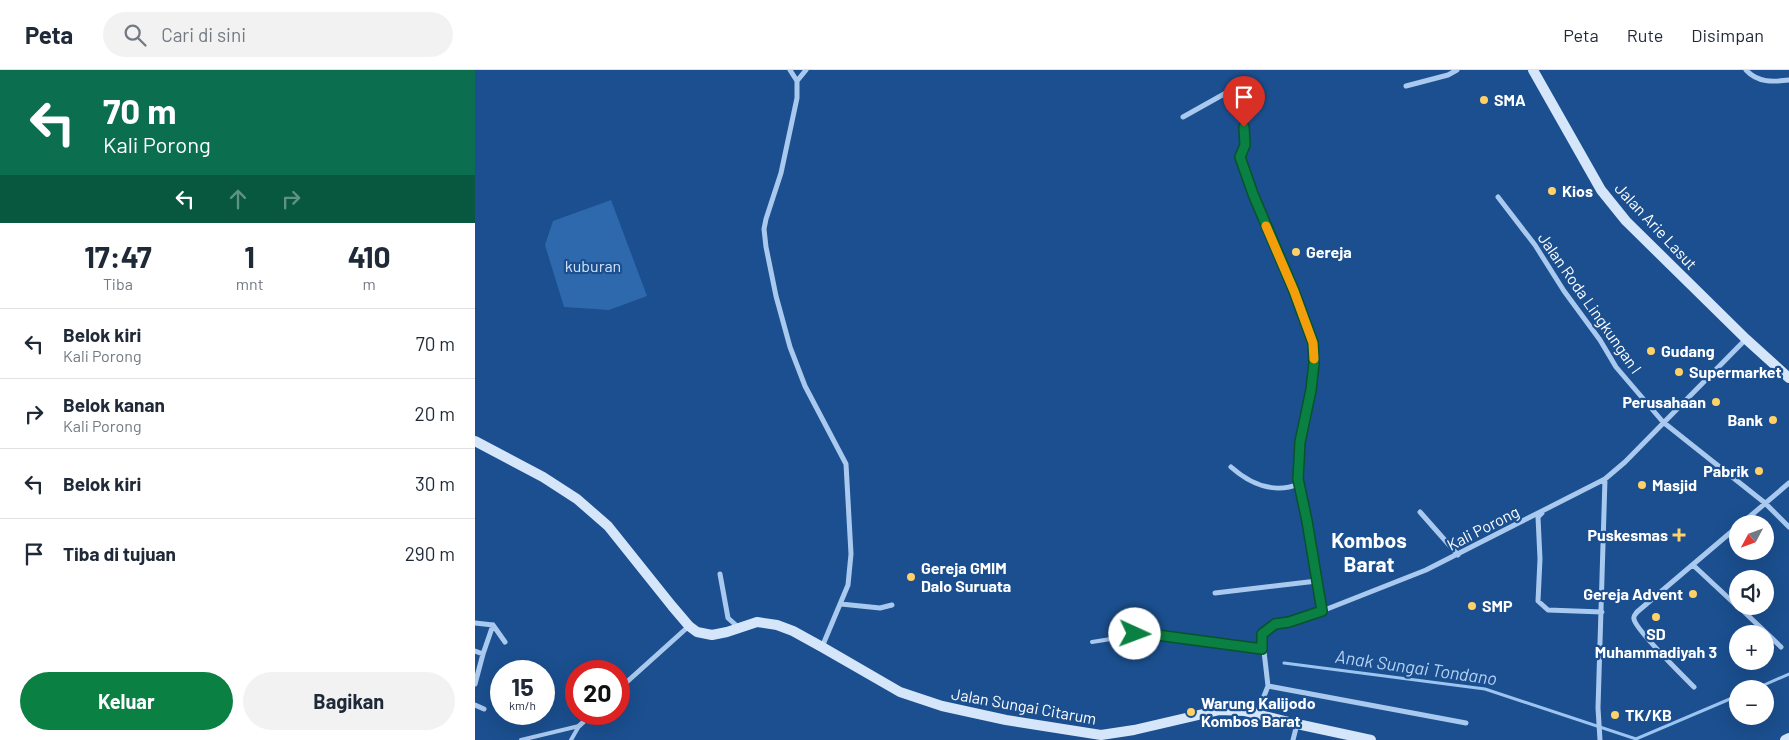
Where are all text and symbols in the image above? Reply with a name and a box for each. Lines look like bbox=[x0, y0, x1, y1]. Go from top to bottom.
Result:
search box bbox=[103, 12, 453, 57]
text: Peta bbox=[25, 20, 73, 49]
icon: search bbox=[121, 21, 149, 49]
text: Cari di sini bbox=[161, 23, 246, 46]
text: Peta bbox=[1563, 24, 1599, 46]
text: Rute bbox=[1627, 24, 1663, 46]
text: Disimpan bbox=[1691, 24, 1764, 46]
pin bbox=[1223, 76, 1265, 127]
icon: arrive bbox=[1230, 83, 1258, 111]
text: 70 m bbox=[103, 89, 177, 131]
icon: left bbox=[20, 90, 85, 155]
place label: SMA bbox=[1494, 90, 1526, 109]
marker: SMA bbox=[1478, 94, 1490, 106]
text: Kali Porong bbox=[103, 131, 211, 157]
street label: Jalan Arie Lasut bbox=[1611, 178, 1701, 273]
place label: Kios bbox=[1562, 181, 1593, 200]
icon: left bbox=[171, 185, 199, 213]
icon: ahead bbox=[224, 185, 252, 213]
icon: right bbox=[277, 185, 305, 213]
marker: Kios bbox=[1546, 185, 1558, 197]
street label: Jalan Roda Lingkungan I bbox=[1534, 228, 1646, 377]
text: 17:47 bbox=[84, 238, 152, 274]
text: 1 bbox=[244, 238, 255, 274]
text: 410 bbox=[348, 238, 391, 274]
place label: Gereja bbox=[1306, 242, 1352, 261]
marker: Gereja bbox=[1290, 246, 1302, 258]
park label: kuburan bbox=[565, 256, 621, 275]
text: Tiba bbox=[103, 274, 133, 293]
text: mnt bbox=[236, 274, 263, 293]
text: m bbox=[363, 274, 376, 293]
text: Belok kiri bbox=[63, 323, 141, 346]
icon: left bbox=[20, 330, 48, 358]
text: 70 m bbox=[416, 332, 455, 355]
place label: Gudang bbox=[1661, 341, 1715, 360]
marker: Gudang bbox=[1645, 345, 1657, 357]
text: Kali Porong bbox=[63, 346, 141, 365]
place label: Supermarket bbox=[1689, 362, 1782, 381]
marker: Supermarket bbox=[1673, 366, 1685, 378]
place label: Perusahaan bbox=[1622, 392, 1706, 411]
text: Belok kanan bbox=[63, 393, 165, 416]
marker: Perusahaan bbox=[1710, 396, 1722, 408]
icon: right bbox=[20, 400, 48, 428]
text: 20 m bbox=[415, 402, 455, 425]
place label: Bank bbox=[1727, 410, 1763, 429]
marker: Bank bbox=[1767, 414, 1779, 426]
text: Kali Porong bbox=[63, 416, 141, 435]
place label: Pabrik bbox=[1703, 461, 1749, 480]
marker: Pabrik bbox=[1753, 465, 1765, 477]
icon: left bbox=[20, 470, 48, 498]
text: Belok kiri bbox=[63, 472, 141, 495]
text: 30 m bbox=[415, 472, 455, 495]
place label: Masjid bbox=[1652, 475, 1697, 494]
marker: Masjid bbox=[1636, 479, 1648, 491]
street label: Kali Porong bbox=[1444, 501, 1522, 554]
north arrow bbox=[1729, 515, 1774, 560]
map controls bbox=[1729, 515, 1774, 725]
place label: Puskesmas bbox=[1587, 525, 1668, 544]
district label: Kombos Barat bbox=[1331, 527, 1407, 576]
marker: Puskesmas bbox=[1672, 528, 1686, 542]
icon: arrive bbox=[20, 540, 48, 568]
text: Tiba di tujuan bbox=[63, 542, 176, 565]
text: 290 m bbox=[405, 542, 455, 565]
place label: Gereja GMIM Dalo Suruata bbox=[921, 558, 1011, 595]
button: sound bbox=[1729, 570, 1774, 615]
marker: Gereja GMIM Dalo Suruata bbox=[905, 571, 917, 583]
place label: Gereja Advent bbox=[1583, 584, 1683, 603]
marker: Gereja Advent bbox=[1687, 588, 1699, 600]
place label: SMP bbox=[1482, 596, 1513, 615]
marker: SMP bbox=[1466, 600, 1478, 612]
position arrow bbox=[1108, 607, 1160, 659]
marker: SD Muhammadiyah 3 bbox=[1650, 611, 1662, 623]
place label: SD Muhammadiyah 3 bbox=[1595, 624, 1717, 661]
button: + bbox=[1729, 625, 1774, 670]
water label: Anak Sungai Tondano bbox=[1334, 645, 1498, 689]
speed limit sign: 20 bbox=[565, 660, 630, 725]
text: 15 bbox=[511, 671, 534, 701]
button: Keluar bbox=[20, 672, 233, 730]
button: Bagikan bbox=[243, 672, 455, 730]
button: − bbox=[1729, 680, 1774, 725]
street label: Jalan Sungai Citarum bbox=[950, 683, 1098, 728]
place label: Warung Kalijodo Kombos Barat bbox=[1201, 693, 1316, 730]
text: km/h bbox=[509, 698, 536, 712]
place label: TK/KB bbox=[1625, 705, 1672, 724]
marker: Warung Kalijodo Kombos Barat bbox=[1185, 706, 1197, 718]
marker: TK/KB bbox=[1609, 709, 1621, 721]

